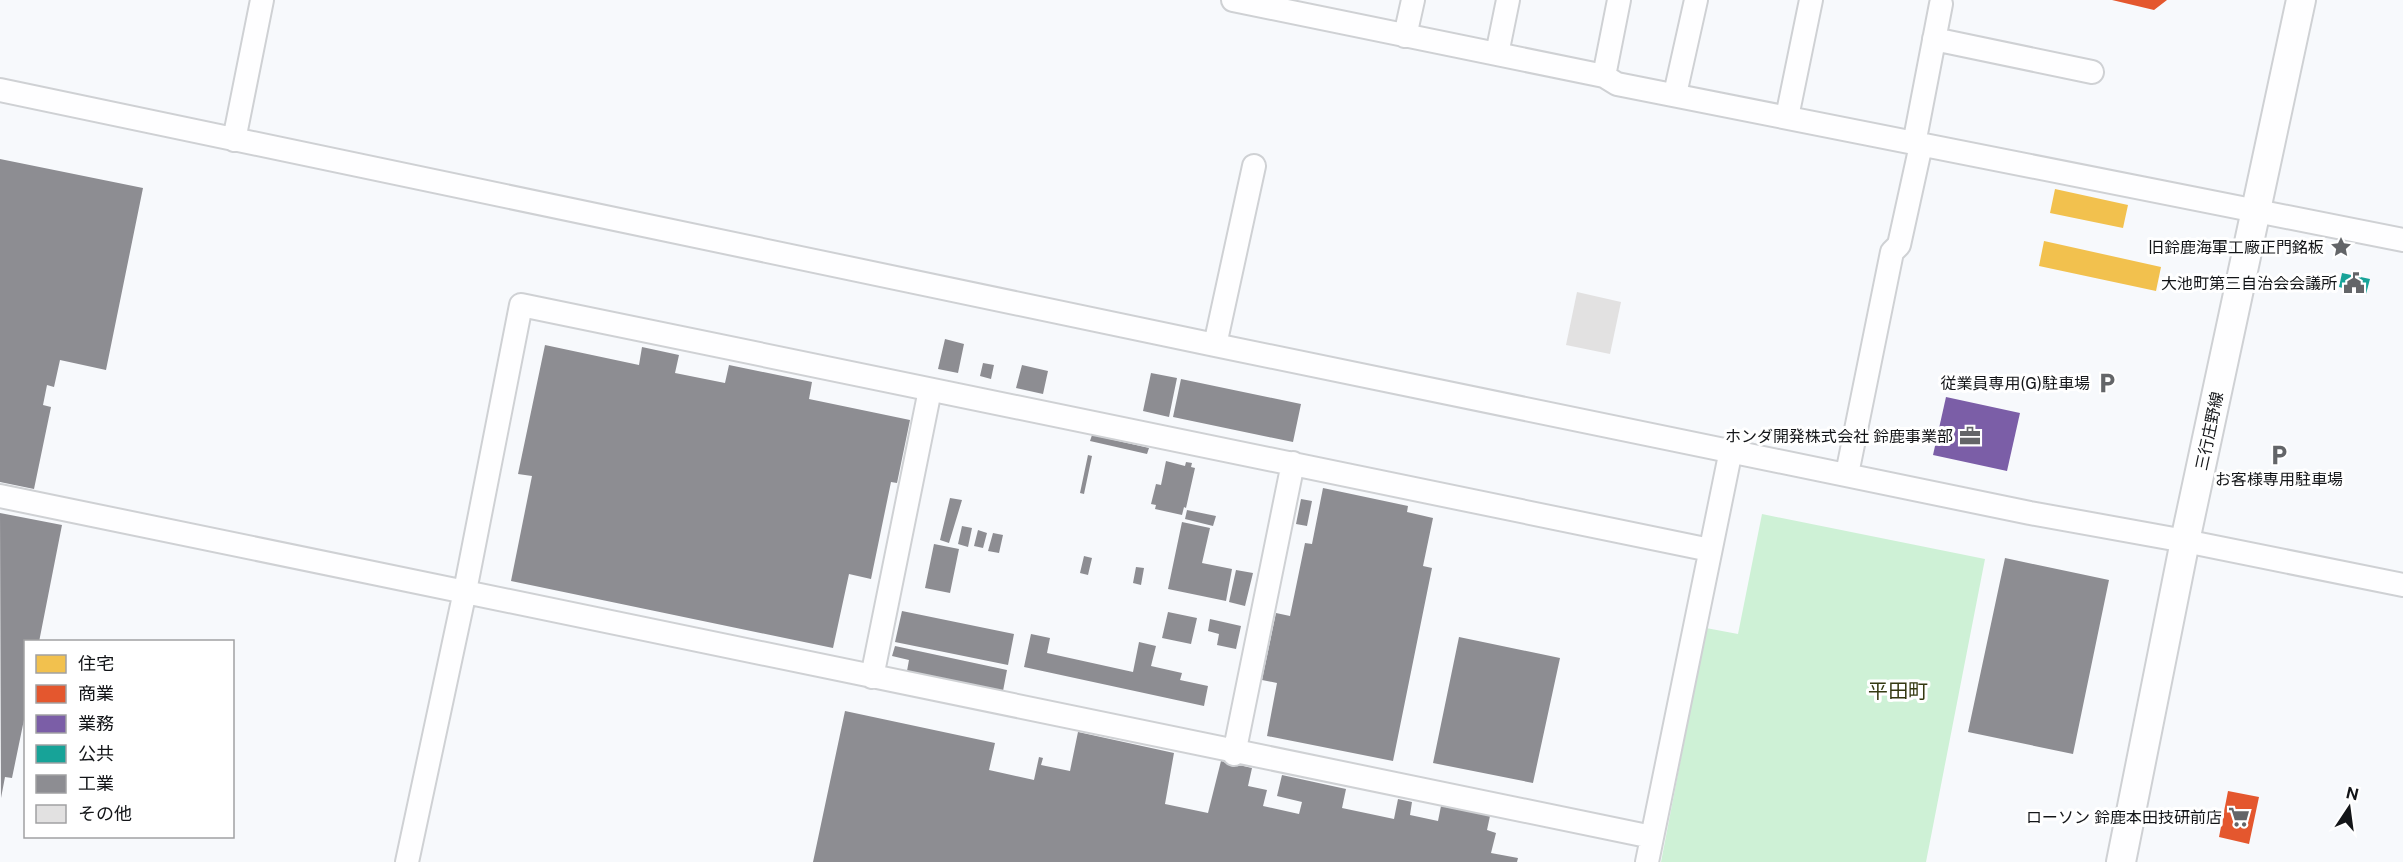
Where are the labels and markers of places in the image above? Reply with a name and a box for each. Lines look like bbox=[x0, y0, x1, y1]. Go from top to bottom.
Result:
place icon: 旧鈴鹿海軍工廠正門銘板 bbox=[2329, 235, 2353, 259]
place label: 旧鈴鹿海軍工廠正門銘板 bbox=[2148, 238, 2324, 257]
public building icon: 大池町第三自治会会議所 bbox=[2342, 271, 2366, 295]
place label: 大池町第三自治会会議所 bbox=[2161, 274, 2337, 293]
parking icon: 従業員専用(G)駐車場 bbox=[2095, 371, 2119, 395]
place label: 従業員専用(G)駐車場 bbox=[1940, 374, 2090, 393]
office icon: ホンダ開発株式会社 鈴鹿事業部 bbox=[1958, 424, 1982, 448]
place label: ホンダ開発株式会社 鈴鹿事業部 bbox=[1725, 427, 1953, 446]
parking icon: お客様専用駐車場 bbox=[2267, 443, 2291, 467]
place label: お客様専用駐車場 bbox=[2215, 470, 2343, 489]
supermarket icon: ローソン 鈴鹿本田技研前店 bbox=[2227, 805, 2251, 829]
place label: ローソン 鈴鹿本田技研前店 bbox=[2026, 808, 2222, 827]

